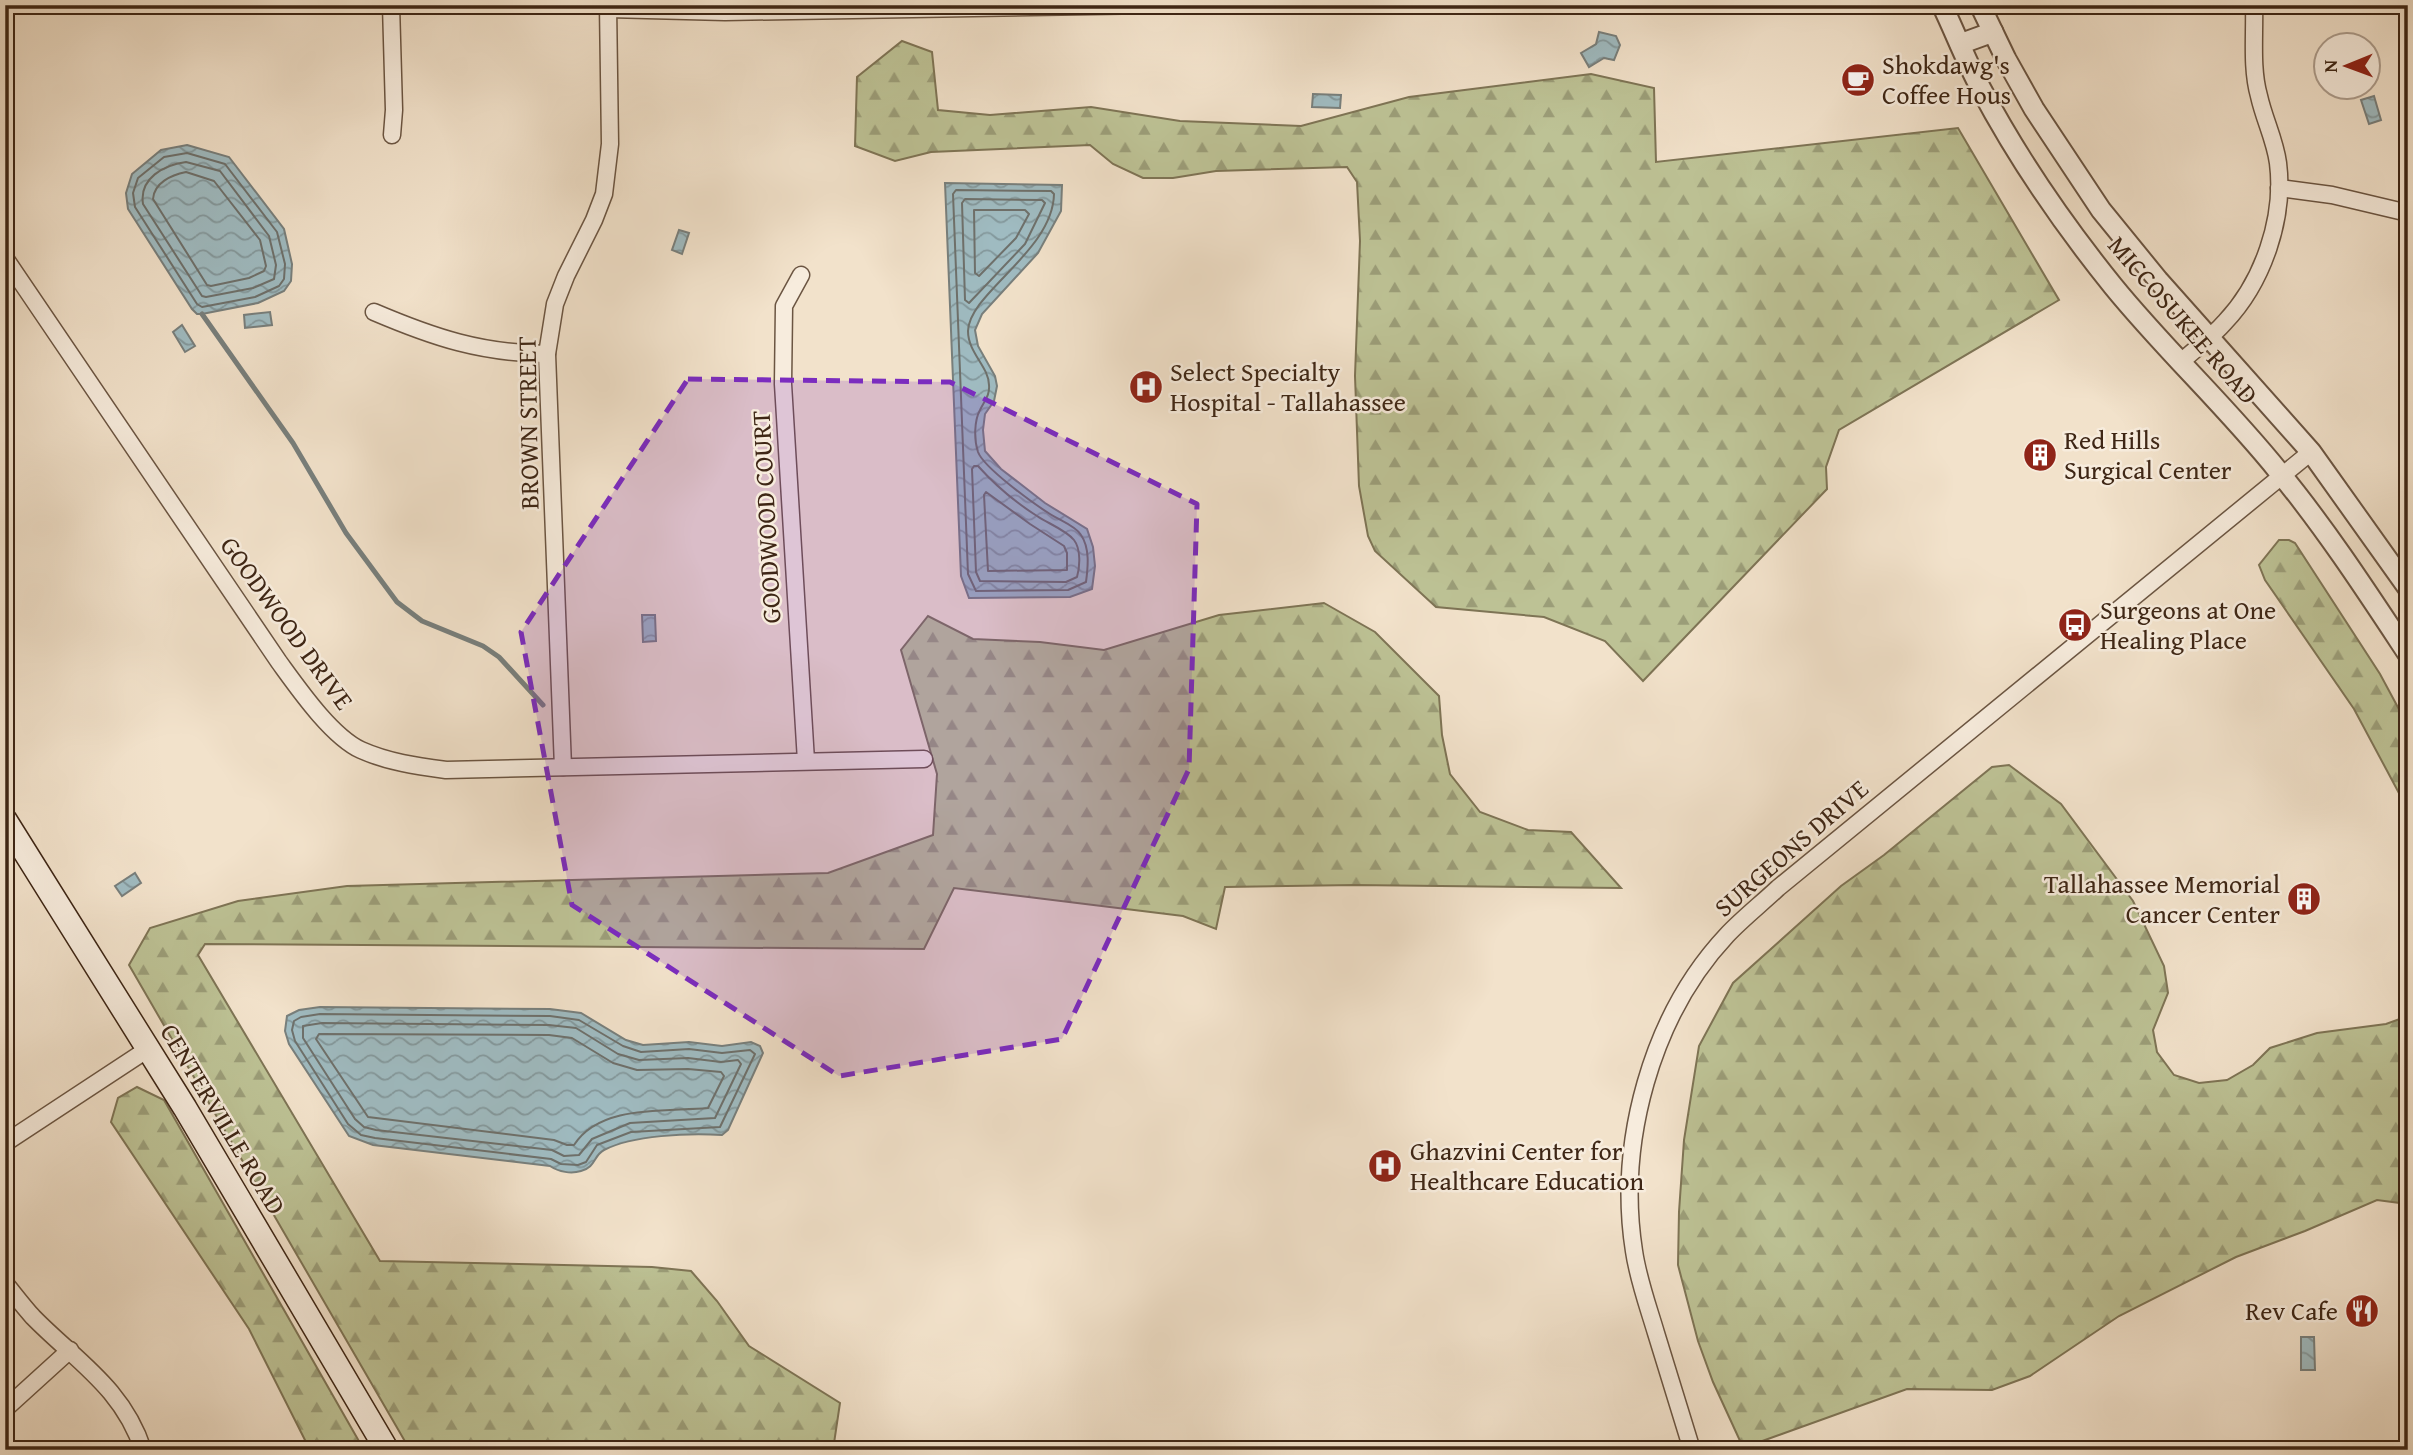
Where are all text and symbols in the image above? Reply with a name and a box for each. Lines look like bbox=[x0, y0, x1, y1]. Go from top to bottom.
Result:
north arrow bbox=[2312, 32, 2382, 102]
place label: Shokdawg's Coffee Hous bbox=[1882, 45, 2011, 114]
text: N bbox=[2316, 59, 2344, 73]
cafe icon: Shokdawg's Coffee Hous bbox=[1839, 61, 1877, 99]
street label: MICCOSUKEE ROAD bbox=[2099, 227, 2268, 413]
street label: BROWN STREET bbox=[506, 336, 549, 510]
place label: Select Specialty Hospital - Tallahassee bbox=[1170, 352, 1406, 421]
hospital icon: Select Specialty Hospital - Tallahassee bbox=[1127, 368, 1165, 406]
street label: GOODWOOD COURT bbox=[740, 409, 791, 625]
place label: Red Hills Surgical Center bbox=[2064, 420, 2232, 489]
building icon: Red Hills Surgical Center bbox=[2021, 436, 2059, 474]
street label: GOODWOOD DRIVE bbox=[211, 528, 364, 718]
place label: Surgeons at One Healing Place bbox=[2100, 590, 2276, 659]
bus stop icon: Surgeons at One Healing Place bbox=[2056, 606, 2094, 644]
street label: SURGEONS DRIVE bbox=[1705, 769, 1876, 926]
place label: Tallahassee Memorial Cancer Center bbox=[2044, 864, 2280, 933]
building icon: Tallahassee Memorial Cancer Center bbox=[2285, 880, 2323, 918]
street label: CENTERVILLE ROAD bbox=[151, 1016, 296, 1222]
place label: Ghazvini Center for Healthcare Education bbox=[1410, 1131, 1645, 1200]
hospital icon: Ghazvini Center for Healthcare Education bbox=[1366, 1147, 1404, 1185]
place label: Rev Cafe bbox=[2245, 1291, 2338, 1330]
restaurant icon: Rev Cafe bbox=[2343, 1292, 2381, 1330]

